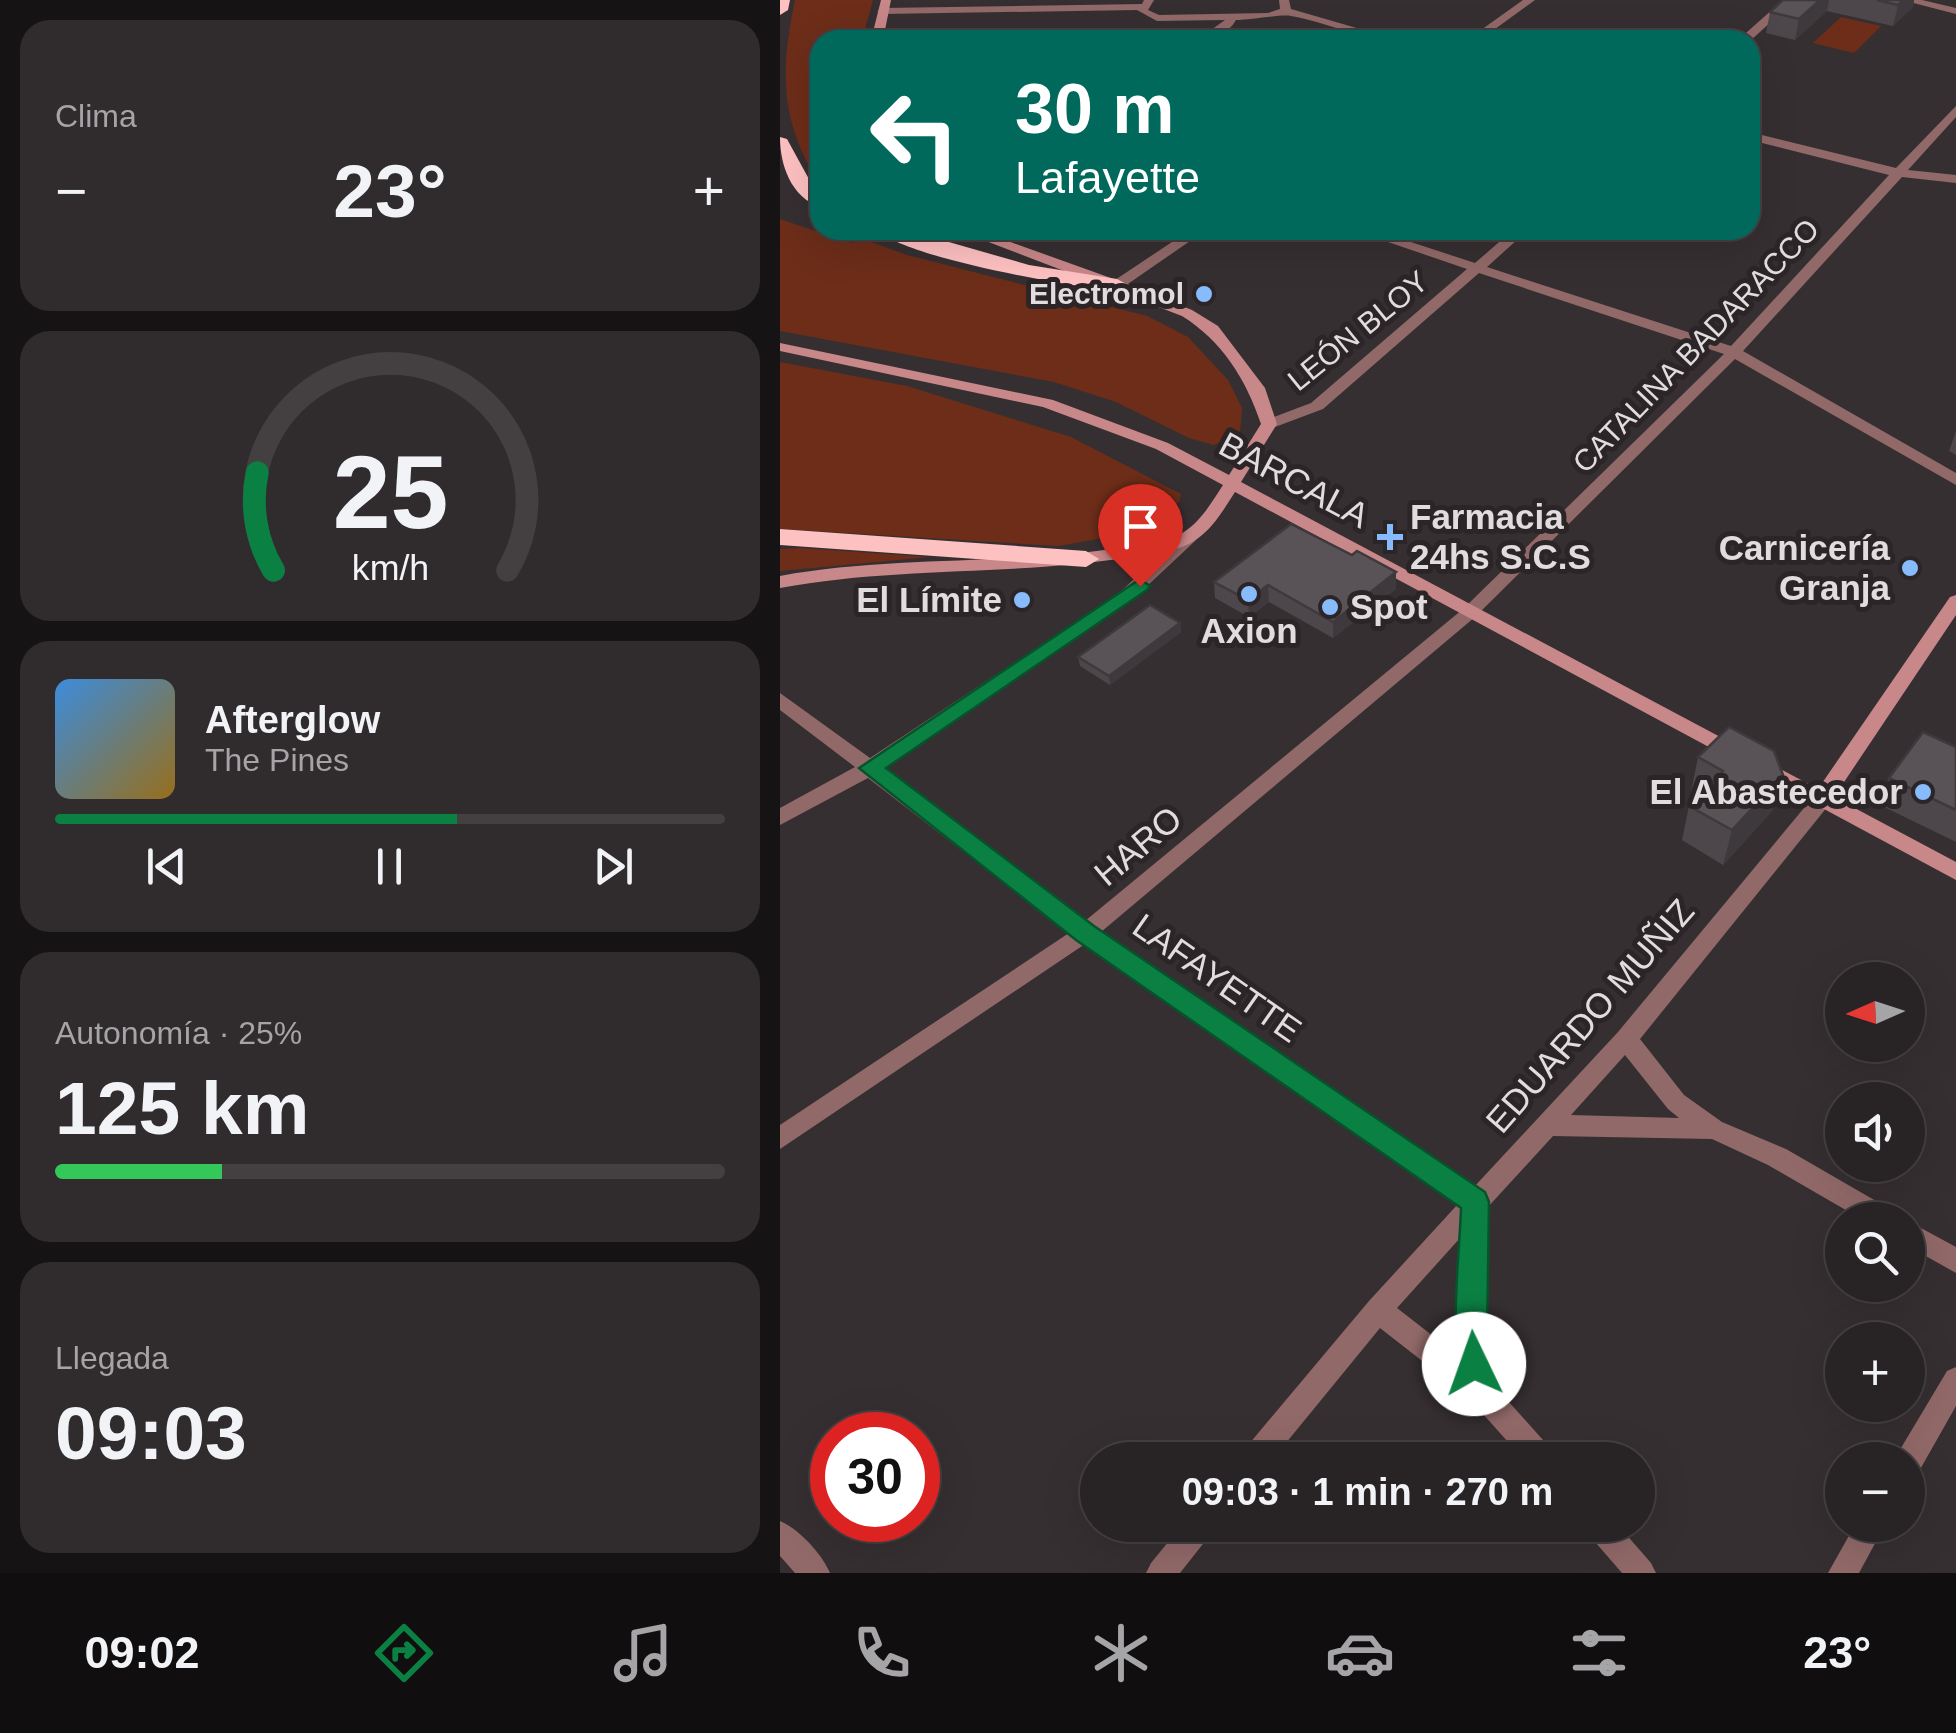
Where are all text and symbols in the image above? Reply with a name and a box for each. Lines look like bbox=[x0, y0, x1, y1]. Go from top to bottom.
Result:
icon: left bbox=[850, 70, 980, 200]
text: 30 m bbox=[1015, 70, 1175, 148]
text: Clima bbox=[55, 98, 137, 134]
text: 23° bbox=[333, 149, 447, 233]
text: Lafayette bbox=[1015, 152, 1200, 203]
text: − bbox=[55, 160, 87, 222]
text: + bbox=[693, 160, 725, 222]
street label: CATALINA BADARACCO bbox=[1566, 212, 1825, 479]
street label: LEÓN BLOY bbox=[1281, 264, 1434, 397]
place label: Electromol bbox=[1029, 277, 1184, 310]
marker: Electromol bbox=[1193, 283, 1215, 305]
street label: BARCALA bbox=[1213, 424, 1376, 535]
text: 25 bbox=[332, 434, 448, 550]
pin bbox=[1098, 484, 1183, 587]
place label: Farmacia 24hs S.C.S bbox=[1410, 497, 1591, 576]
icon: arrive bbox=[1113, 499, 1168, 554]
marker: Farmacia 24hs S.C.S bbox=[1379, 526, 1401, 548]
place label: Carnicería Granja bbox=[1719, 528, 1891, 607]
text: km/h bbox=[351, 548, 429, 588]
marker: Carnicería Granja bbox=[1899, 557, 1921, 579]
place label: El Límite bbox=[856, 580, 1002, 619]
marker: Axion bbox=[1238, 583, 1260, 605]
place label: Spot bbox=[1350, 587, 1428, 626]
marker: El Límite bbox=[1011, 589, 1033, 611]
marker: Spot bbox=[1319, 596, 1341, 618]
place label: Axion bbox=[1200, 611, 1298, 650]
text: Afterglow bbox=[205, 699, 380, 741]
text: The Pines bbox=[205, 742, 349, 778]
place label: El Abastecedor bbox=[1649, 772, 1903, 811]
marker: El Abastecedor bbox=[1912, 781, 1934, 803]
street label: HARO bbox=[1086, 798, 1189, 893]
icon: previous bbox=[139, 839, 194, 894]
icon: pause bbox=[362, 839, 417, 894]
icon: next bbox=[586, 839, 641, 894]
street label: EDUARDO MUÑIZ bbox=[1478, 891, 1701, 1140]
street label: LAFAYETTE bbox=[1126, 905, 1309, 1050]
north arrow bbox=[1825, 962, 1925, 1062]
map controls bbox=[1825, 962, 1925, 1542]
text: Autonomía · 25% bbox=[55, 1015, 302, 1051]
text: 125 km bbox=[55, 1066, 309, 1150]
button: sound bbox=[1825, 1082, 1925, 1182]
button: search bbox=[1825, 1202, 1925, 1302]
position arrow bbox=[1422, 1312, 1526, 1416]
button: + bbox=[1825, 1322, 1925, 1422]
text: Llegada bbox=[55, 1340, 169, 1376]
text: 09:03 bbox=[55, 1391, 247, 1475]
speed limit sign: 30 bbox=[810, 1412, 940, 1542]
button: − bbox=[1825, 1442, 1925, 1542]
text: 09:03 · 1 min · 270 m bbox=[1182, 1471, 1553, 1513]
icon: directions bbox=[369, 1618, 439, 1688]
icon: music bbox=[608, 1618, 678, 1688]
icon: phone bbox=[847, 1618, 917, 1688]
icon: climate bbox=[1086, 1618, 1156, 1688]
icon: car bbox=[1325, 1618, 1395, 1688]
icon: filters bbox=[1564, 1618, 1634, 1688]
text: 09:02 bbox=[85, 1627, 200, 1678]
text: 23° bbox=[1803, 1627, 1871, 1678]

